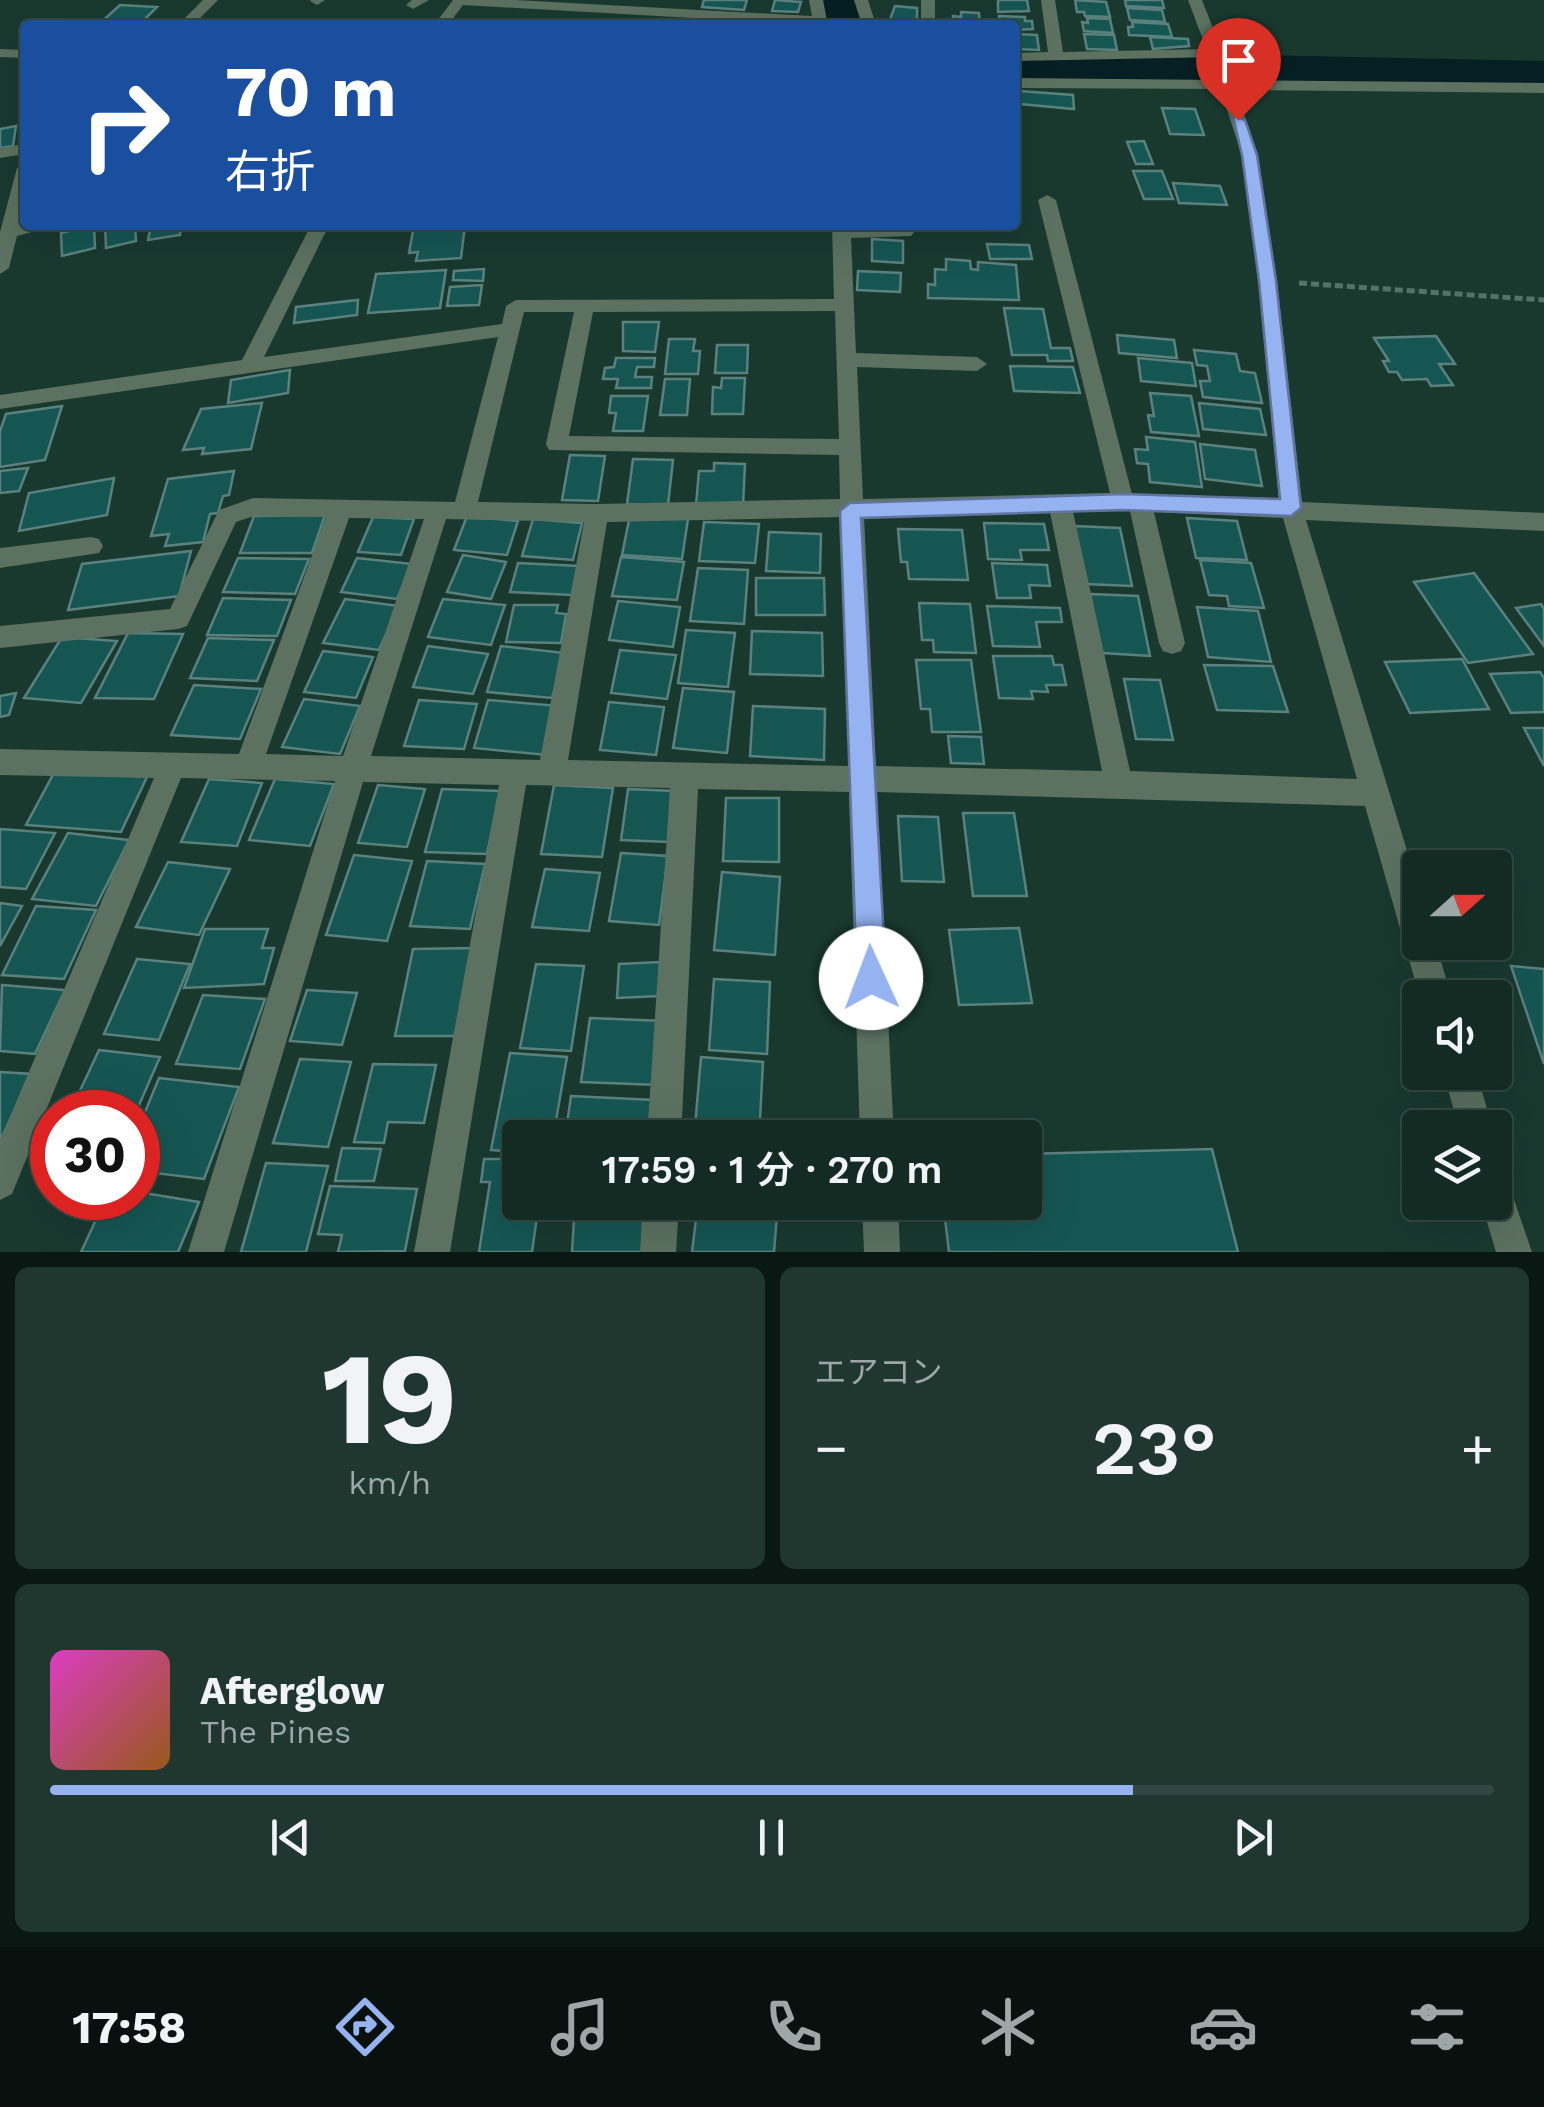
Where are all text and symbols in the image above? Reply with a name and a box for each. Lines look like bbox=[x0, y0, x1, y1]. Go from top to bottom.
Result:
pin bbox=[1196, 18, 1281, 121]
icon: arrive bbox=[1211, 33, 1266, 88]
text: 70 m bbox=[225, 51, 397, 133]
icon: right bbox=[60, 60, 190, 190]
text: 右折 bbox=[225, 145, 315, 198]
north arrow bbox=[1402, 850, 1512, 960]
map controls bbox=[1402, 850, 1512, 1220]
position arrow bbox=[819, 926, 923, 1030]
button: sound bbox=[1402, 980, 1512, 1090]
speed limit sign: 30 bbox=[30, 1090, 160, 1220]
button: layers bbox=[1402, 1110, 1512, 1220]
text: 17:59 · 1 分 · 270 m bbox=[602, 1148, 942, 1192]
text: 19 bbox=[322, 1322, 458, 1475]
text: エアコン bbox=[815, 1353, 943, 1391]
text: 23° bbox=[1092, 1404, 1217, 1492]
text: − bbox=[815, 1416, 848, 1480]
text: + bbox=[1461, 1416, 1494, 1480]
text: km/h bbox=[349, 1464, 431, 1502]
text: Afterglow bbox=[200, 1669, 385, 1713]
text: The Pines bbox=[200, 1713, 351, 1751]
icon: previous bbox=[263, 1810, 318, 1865]
icon: pause bbox=[744, 1810, 799, 1865]
icon: next bbox=[1226, 1810, 1281, 1865]
icon: directions bbox=[330, 1992, 400, 2062]
icon: music bbox=[545, 1992, 615, 2062]
icon: phone bbox=[759, 1992, 829, 2062]
icon: climate bbox=[973, 1992, 1043, 2062]
icon: car bbox=[1188, 1992, 1258, 2062]
icon: filters bbox=[1402, 1992, 1472, 2062]
text: 17:58 bbox=[72, 2001, 186, 2054]

